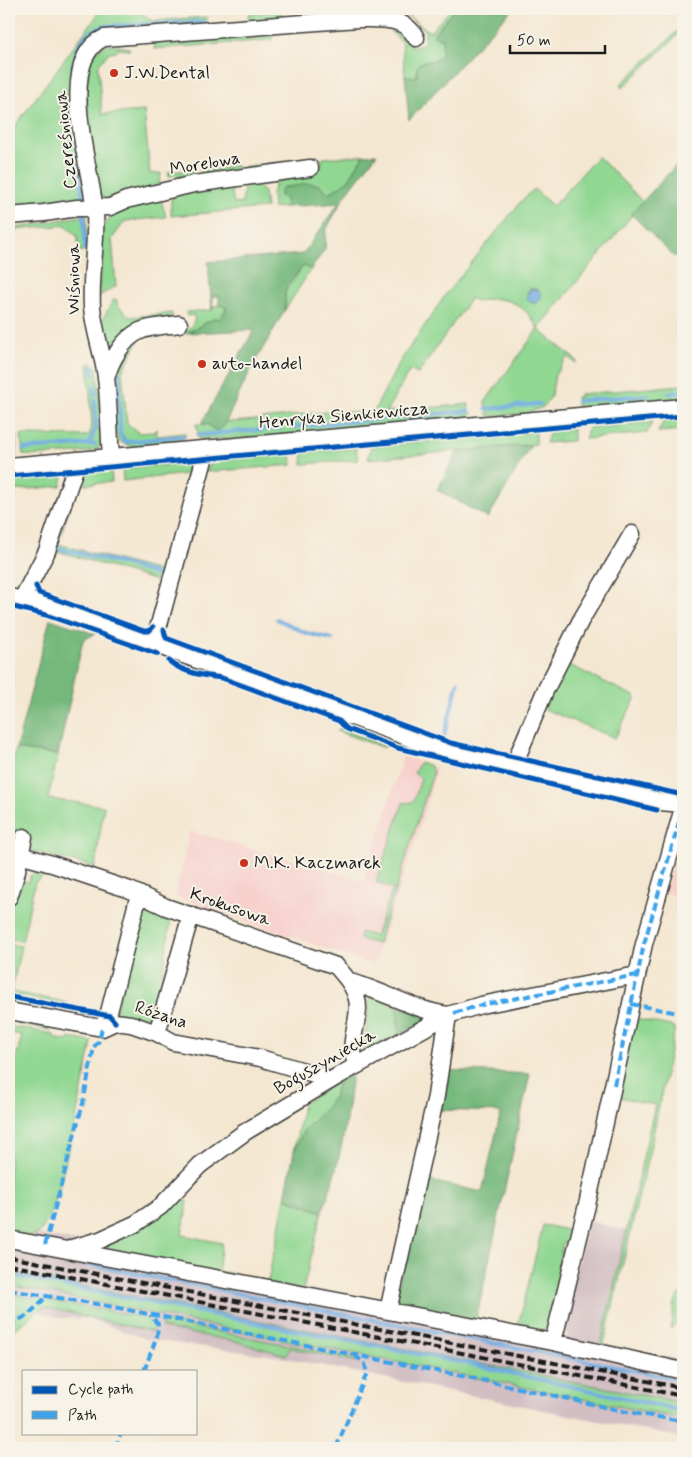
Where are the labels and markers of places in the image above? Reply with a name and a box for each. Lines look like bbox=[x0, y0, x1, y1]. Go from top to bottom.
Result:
place label: J.W.Dental bbox=[124, 61, 210, 85]
marker: J.W.Dental bbox=[108, 67, 120, 79]
place label: auto-handel bbox=[212, 352, 302, 376]
marker: auto-handel bbox=[196, 358, 208, 370]
place label: M.K. Kaczmarek bbox=[254, 851, 381, 875]
marker: M.K. Kaczmarek bbox=[238, 857, 250, 869]

